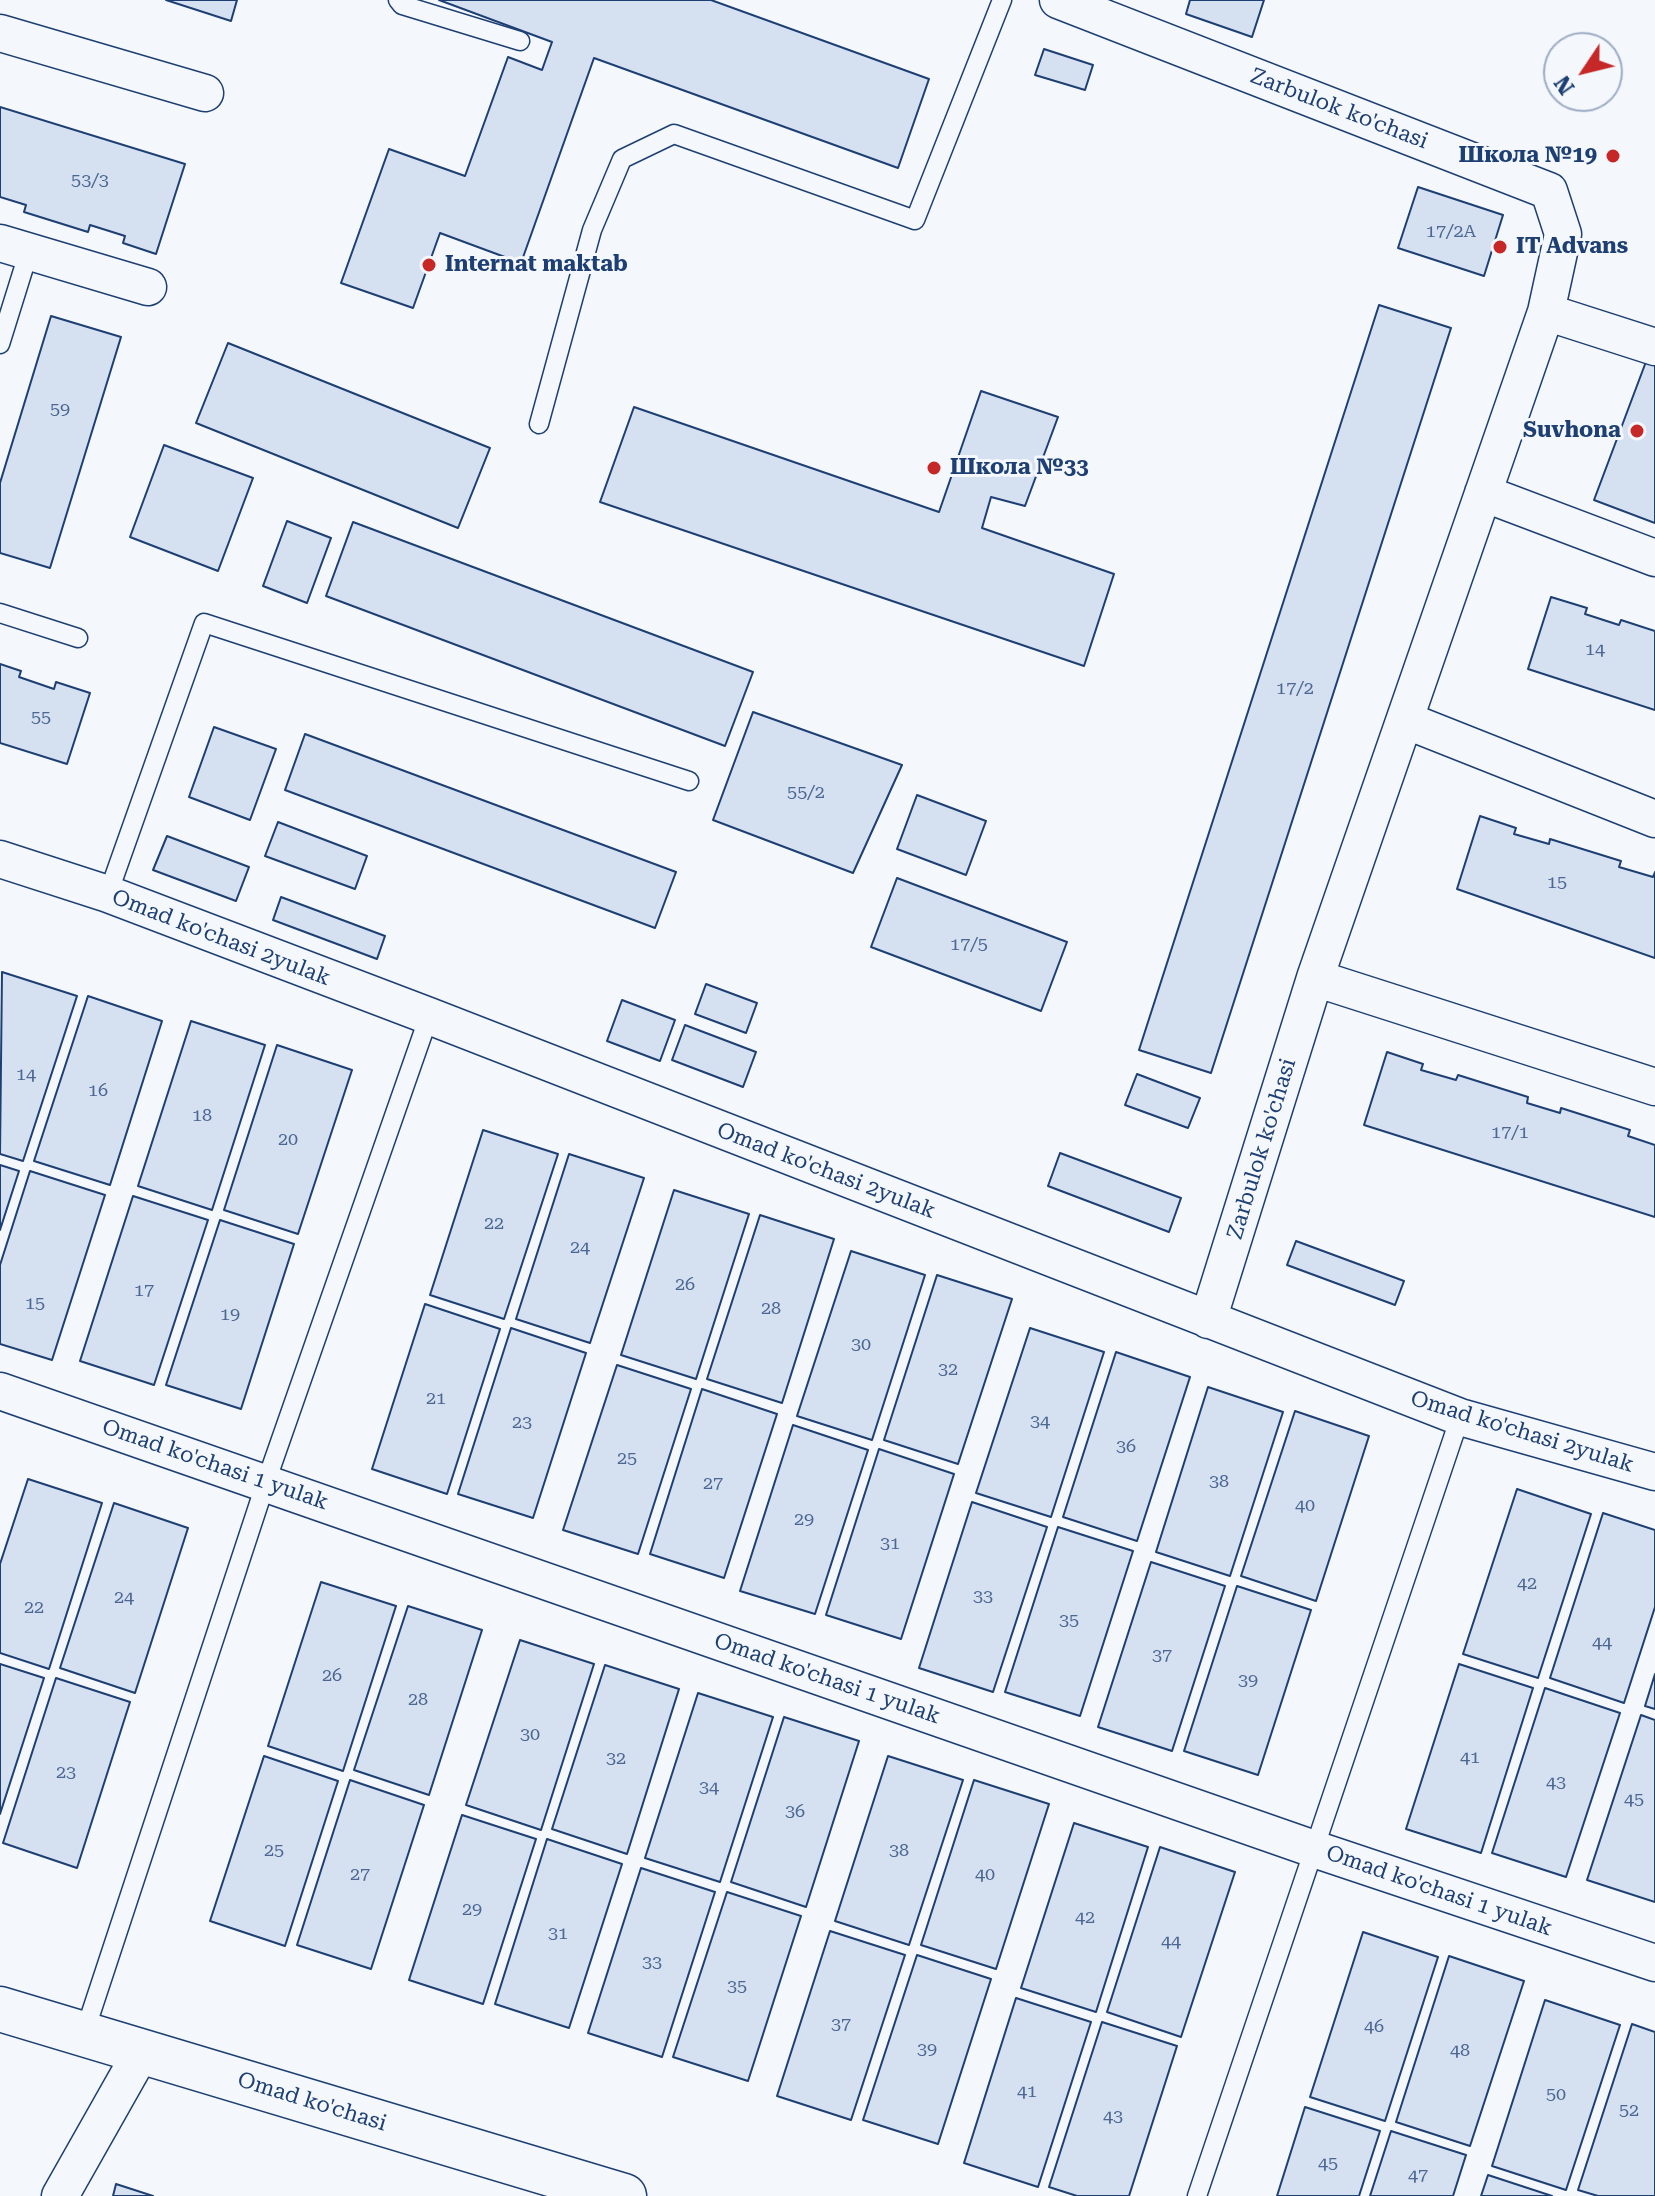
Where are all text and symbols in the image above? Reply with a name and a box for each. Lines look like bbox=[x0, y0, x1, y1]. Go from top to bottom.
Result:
north arrow bbox=[1543, 32, 1623, 112]
street label: Zarbulok ko'chasi bbox=[1247, 63, 1431, 155]
text: N bbox=[1549, 71, 1580, 99]
place label: Школа №19 bbox=[1459, 143, 1597, 169]
marker: Школа №19 bbox=[1604, 147, 1622, 165]
house number: 53/3 bbox=[71, 170, 109, 192]
house number: 17/2A bbox=[1426, 221, 1476, 243]
place label: IT Advans bbox=[1516, 234, 1628, 260]
marker: IT Advans bbox=[1491, 238, 1509, 256]
place label: Internat maktab bbox=[445, 252, 628, 278]
marker: Internat maktab bbox=[420, 256, 438, 274]
house number: 59 bbox=[50, 399, 70, 421]
place label: Suvhona bbox=[1523, 418, 1621, 444]
marker: Suvhona bbox=[1628, 422, 1646, 440]
place label: Школа №33 bbox=[950, 455, 1088, 481]
marker: Школа №33 bbox=[925, 459, 943, 477]
house number: 14 bbox=[1585, 639, 1605, 661]
house number: 17/2 bbox=[1276, 678, 1314, 700]
house number: 55 bbox=[31, 707, 51, 729]
house number: 55/2 bbox=[787, 782, 825, 804]
house number: 15 bbox=[1547, 872, 1567, 894]
street label: Omad ko'chasi 2yulak bbox=[108, 884, 334, 992]
house number: 17/5 bbox=[950, 934, 988, 956]
street label: Zarbulok ko'chasi bbox=[1222, 1055, 1302, 1243]
house number: 14 bbox=[16, 1064, 36, 1086]
house number: 16 bbox=[88, 1080, 108, 1102]
house number: 18 bbox=[192, 1105, 212, 1127]
street label: Omad ko'chasi 2yulak bbox=[713, 1117, 939, 1225]
house number: 17/1 bbox=[1491, 1122, 1529, 1144]
house number: 20 bbox=[278, 1129, 298, 1151]
house number: 22 bbox=[484, 1213, 504, 1235]
house number: 24 bbox=[570, 1237, 590, 1259]
house number: 26 bbox=[675, 1274, 695, 1296]
house number: 17 bbox=[134, 1280, 154, 1302]
house number: 15 bbox=[25, 1293, 45, 1315]
house number: 28 bbox=[761, 1298, 781, 1320]
house number: 19 bbox=[220, 1304, 240, 1326]
house number: 30 bbox=[851, 1334, 871, 1356]
house number: 32 bbox=[938, 1359, 958, 1381]
street label: Omad ko'chasi 2yulak bbox=[1407, 1385, 1637, 1479]
house number: 21 bbox=[426, 1388, 446, 1410]
house number: 34 bbox=[1030, 1411, 1050, 1433]
house number: 23 bbox=[512, 1412, 532, 1434]
street label: Omad ko'chasi 1 yulak bbox=[98, 1414, 332, 1516]
house number: 36 bbox=[1116, 1436, 1136, 1458]
house number: 25 bbox=[617, 1448, 637, 1470]
house number: 38 bbox=[1209, 1471, 1229, 1493]
house number: 27 bbox=[703, 1473, 723, 1495]
house number: 40 bbox=[1295, 1495, 1315, 1517]
house number: 29 bbox=[794, 1509, 814, 1531]
house number: 31 bbox=[880, 1533, 900, 1555]
house number: 42 bbox=[1517, 1573, 1537, 1595]
house number: 33 bbox=[973, 1586, 993, 1608]
house number: 24 bbox=[114, 1587, 134, 1609]
house number: 22 bbox=[24, 1597, 44, 1619]
house number: 35 bbox=[1059, 1610, 1079, 1632]
street label: Omad ko'chasi 1 yulak bbox=[710, 1628, 944, 1730]
house number: 44 bbox=[1592, 1632, 1612, 1654]
house number: 37 bbox=[1152, 1645, 1172, 1667]
house number: 26 bbox=[322, 1665, 342, 1687]
house number: 39 bbox=[1238, 1670, 1258, 1692]
house number: 28 bbox=[408, 1689, 428, 1711]
house number: 30 bbox=[520, 1724, 540, 1746]
house number: 41 bbox=[1460, 1747, 1480, 1769]
house number: 32 bbox=[606, 1748, 626, 1770]
house number: 23 bbox=[56, 1762, 76, 1784]
house number: 43 bbox=[1546, 1772, 1566, 1794]
house number: 34 bbox=[699, 1777, 719, 1799]
house number: 45 bbox=[1624, 1789, 1644, 1811]
house number: 36 bbox=[785, 1801, 805, 1823]
house number: 25 bbox=[264, 1840, 284, 1862]
house number: 38 bbox=[889, 1840, 909, 1862]
street label: Omad ko'chasi 1 yulak bbox=[1322, 1840, 1556, 1942]
house number: 27 bbox=[350, 1864, 370, 1886]
house number: 40 bbox=[975, 1864, 995, 1886]
house number: 29 bbox=[462, 1899, 482, 1921]
house number: 42 bbox=[1075, 1907, 1095, 1929]
house number: 31 bbox=[548, 1923, 568, 1945]
house number: 44 bbox=[1161, 1931, 1181, 1953]
house number: 33 bbox=[642, 1952, 662, 1974]
house number: 35 bbox=[727, 1976, 747, 1998]
house number: 37 bbox=[831, 2014, 851, 2036]
house number: 46 bbox=[1364, 2016, 1384, 2038]
house number: 39 bbox=[917, 2039, 937, 2061]
house number: 48 bbox=[1450, 2040, 1470, 2062]
street label: Omad ko'chasi bbox=[234, 2067, 390, 2137]
house number: 41 bbox=[1017, 2081, 1037, 2103]
house number: 50 bbox=[1546, 2084, 1566, 2106]
house number: 52 bbox=[1619, 2100, 1639, 2122]
house number: 43 bbox=[1103, 2106, 1123, 2128]
house number: 45 bbox=[1318, 2153, 1338, 2175]
house number: 47 bbox=[1408, 2165, 1428, 2187]

